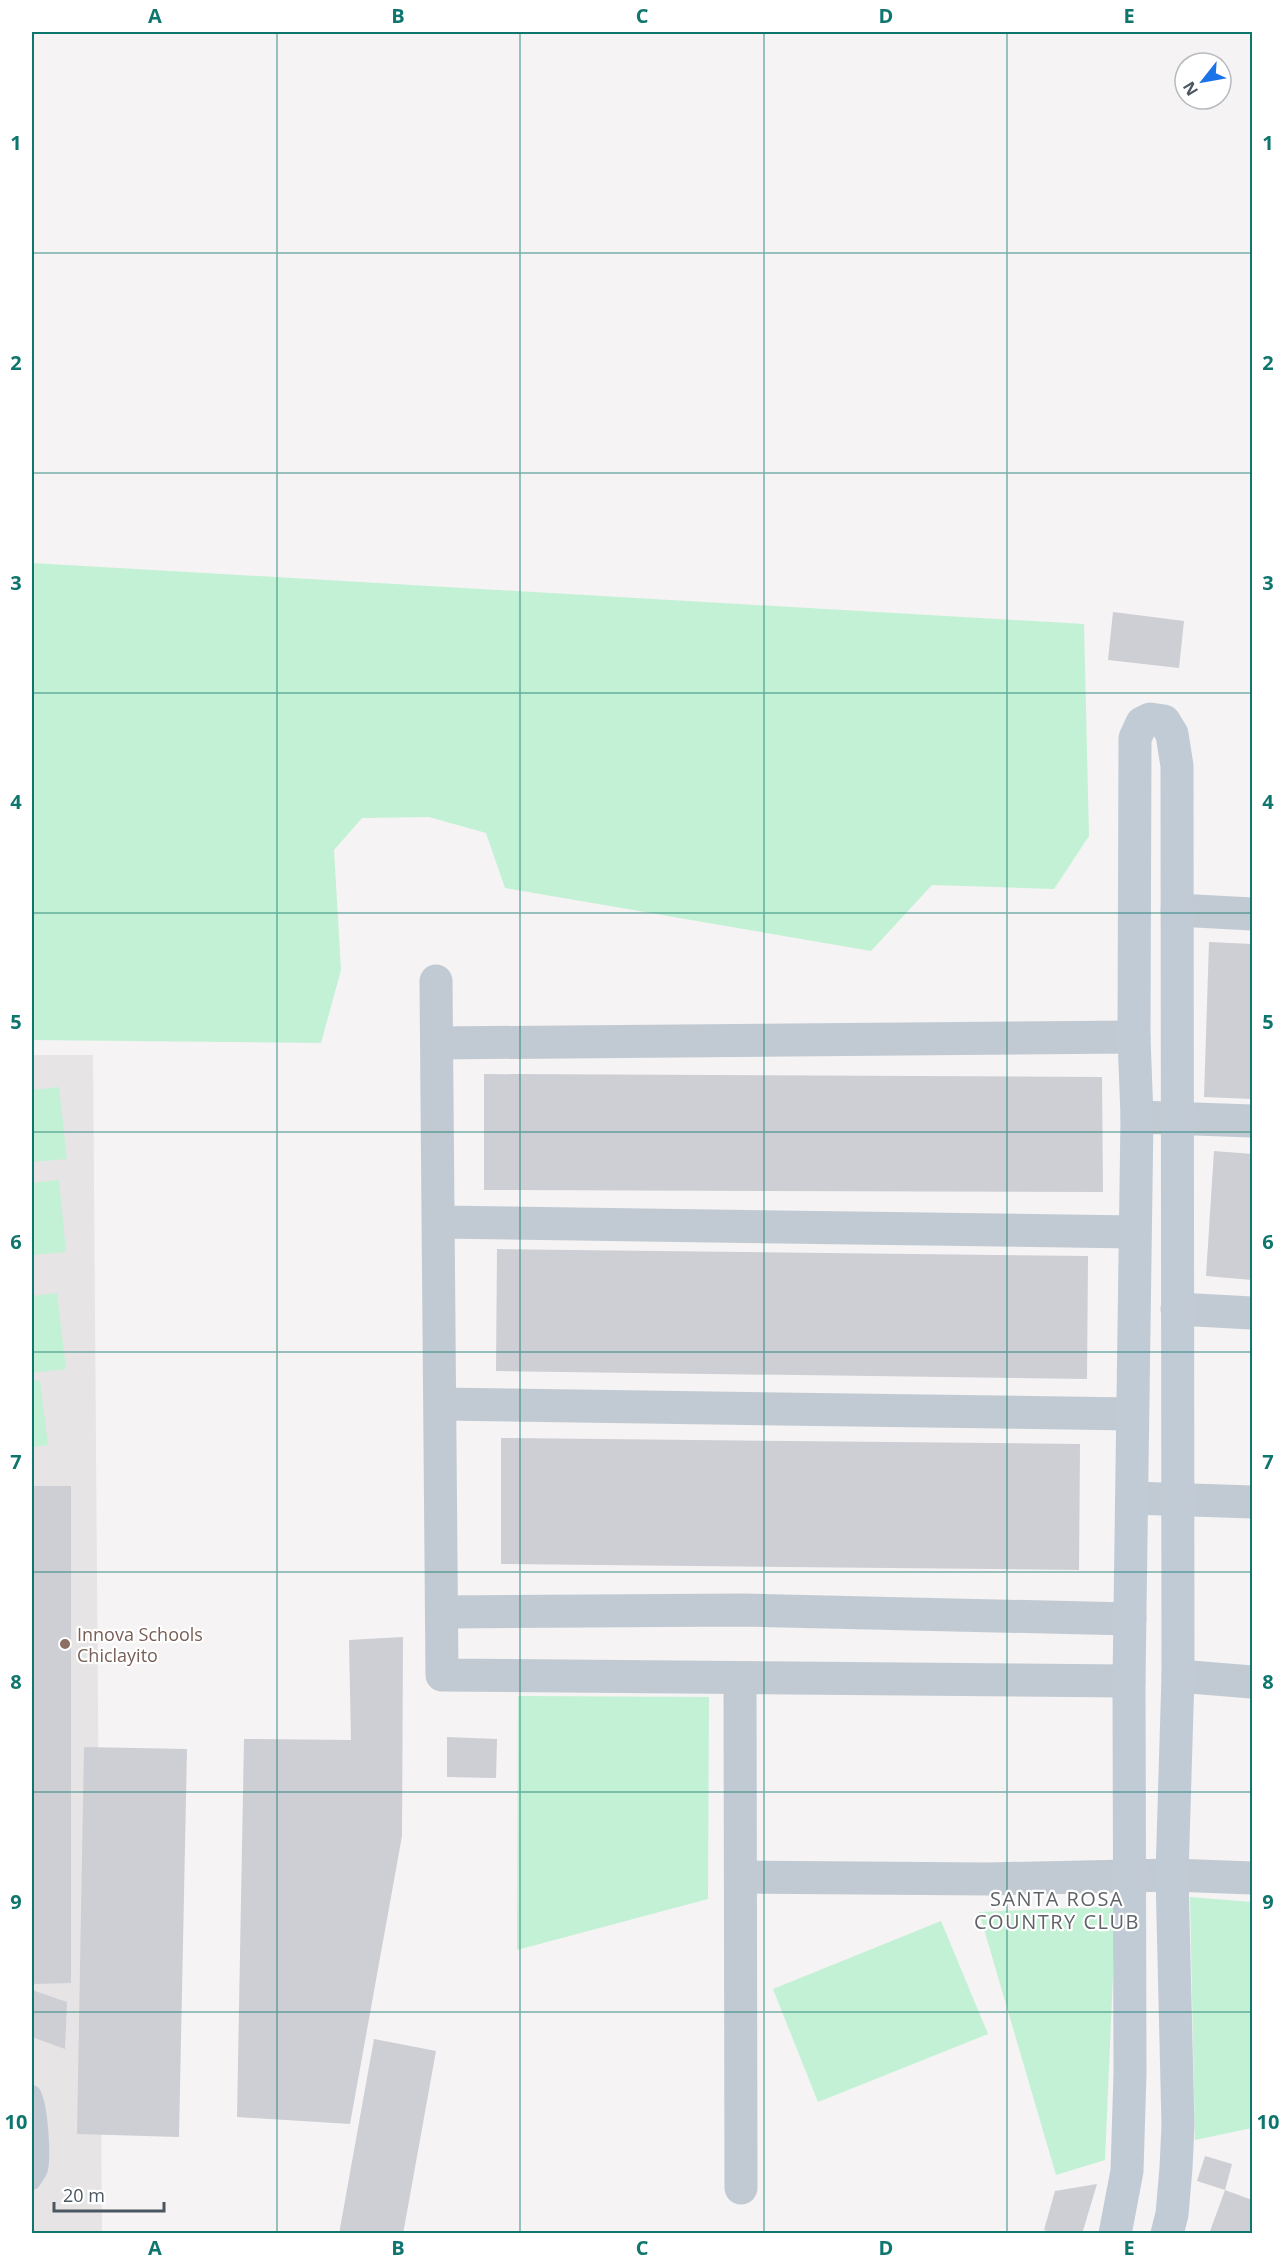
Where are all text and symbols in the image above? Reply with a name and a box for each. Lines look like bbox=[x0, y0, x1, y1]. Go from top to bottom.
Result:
text: A bbox=[148, 2, 162, 29]
text: B bbox=[391, 2, 405, 29]
text: C bbox=[636, 2, 649, 29]
text: D bbox=[879, 2, 893, 29]
text: E bbox=[1123, 2, 1135, 29]
north arrow bbox=[1173, 51, 1233, 111]
text: N bbox=[1177, 77, 1203, 100]
text: 1 bbox=[10, 129, 22, 156]
text: 1 bbox=[1262, 129, 1274, 156]
text: 2 bbox=[10, 349, 22, 376]
text: 2 bbox=[1262, 349, 1274, 376]
text: 3 bbox=[10, 569, 22, 596]
text: 3 bbox=[1262, 569, 1274, 596]
text: 4 bbox=[10, 788, 22, 815]
text: 4 bbox=[1262, 788, 1274, 815]
text: 5 bbox=[10, 1008, 22, 1035]
text: 5 bbox=[1262, 1008, 1274, 1035]
text: 6 bbox=[10, 1228, 22, 1255]
text: 6 bbox=[1262, 1228, 1274, 1255]
text: 7 bbox=[10, 1448, 22, 1475]
text: 7 bbox=[1262, 1448, 1274, 1475]
place label: Innova Schools Chiclayito bbox=[77, 1622, 203, 1667]
marker: Innova Schools Chiclayito bbox=[58, 1637, 72, 1651]
text: 8 bbox=[10, 1668, 22, 1695]
text: 8 bbox=[1262, 1668, 1274, 1695]
district label: SANTA ROSA COUNTRY CLUB bbox=[974, 1885, 1140, 1935]
text: 9 bbox=[10, 1888, 22, 1915]
text: 9 bbox=[1262, 1888, 1274, 1915]
text: 10 bbox=[5, 2108, 27, 2135]
text: 10 bbox=[1257, 2108, 1279, 2135]
scale bar bbox=[54, 2175, 164, 2213]
text: 20 m bbox=[63, 2183, 105, 2207]
text: A bbox=[148, 2234, 162, 2261]
text: B bbox=[391, 2234, 405, 2261]
text: C bbox=[636, 2234, 649, 2261]
text: D bbox=[879, 2234, 893, 2261]
text: E bbox=[1123, 2234, 1135, 2261]

